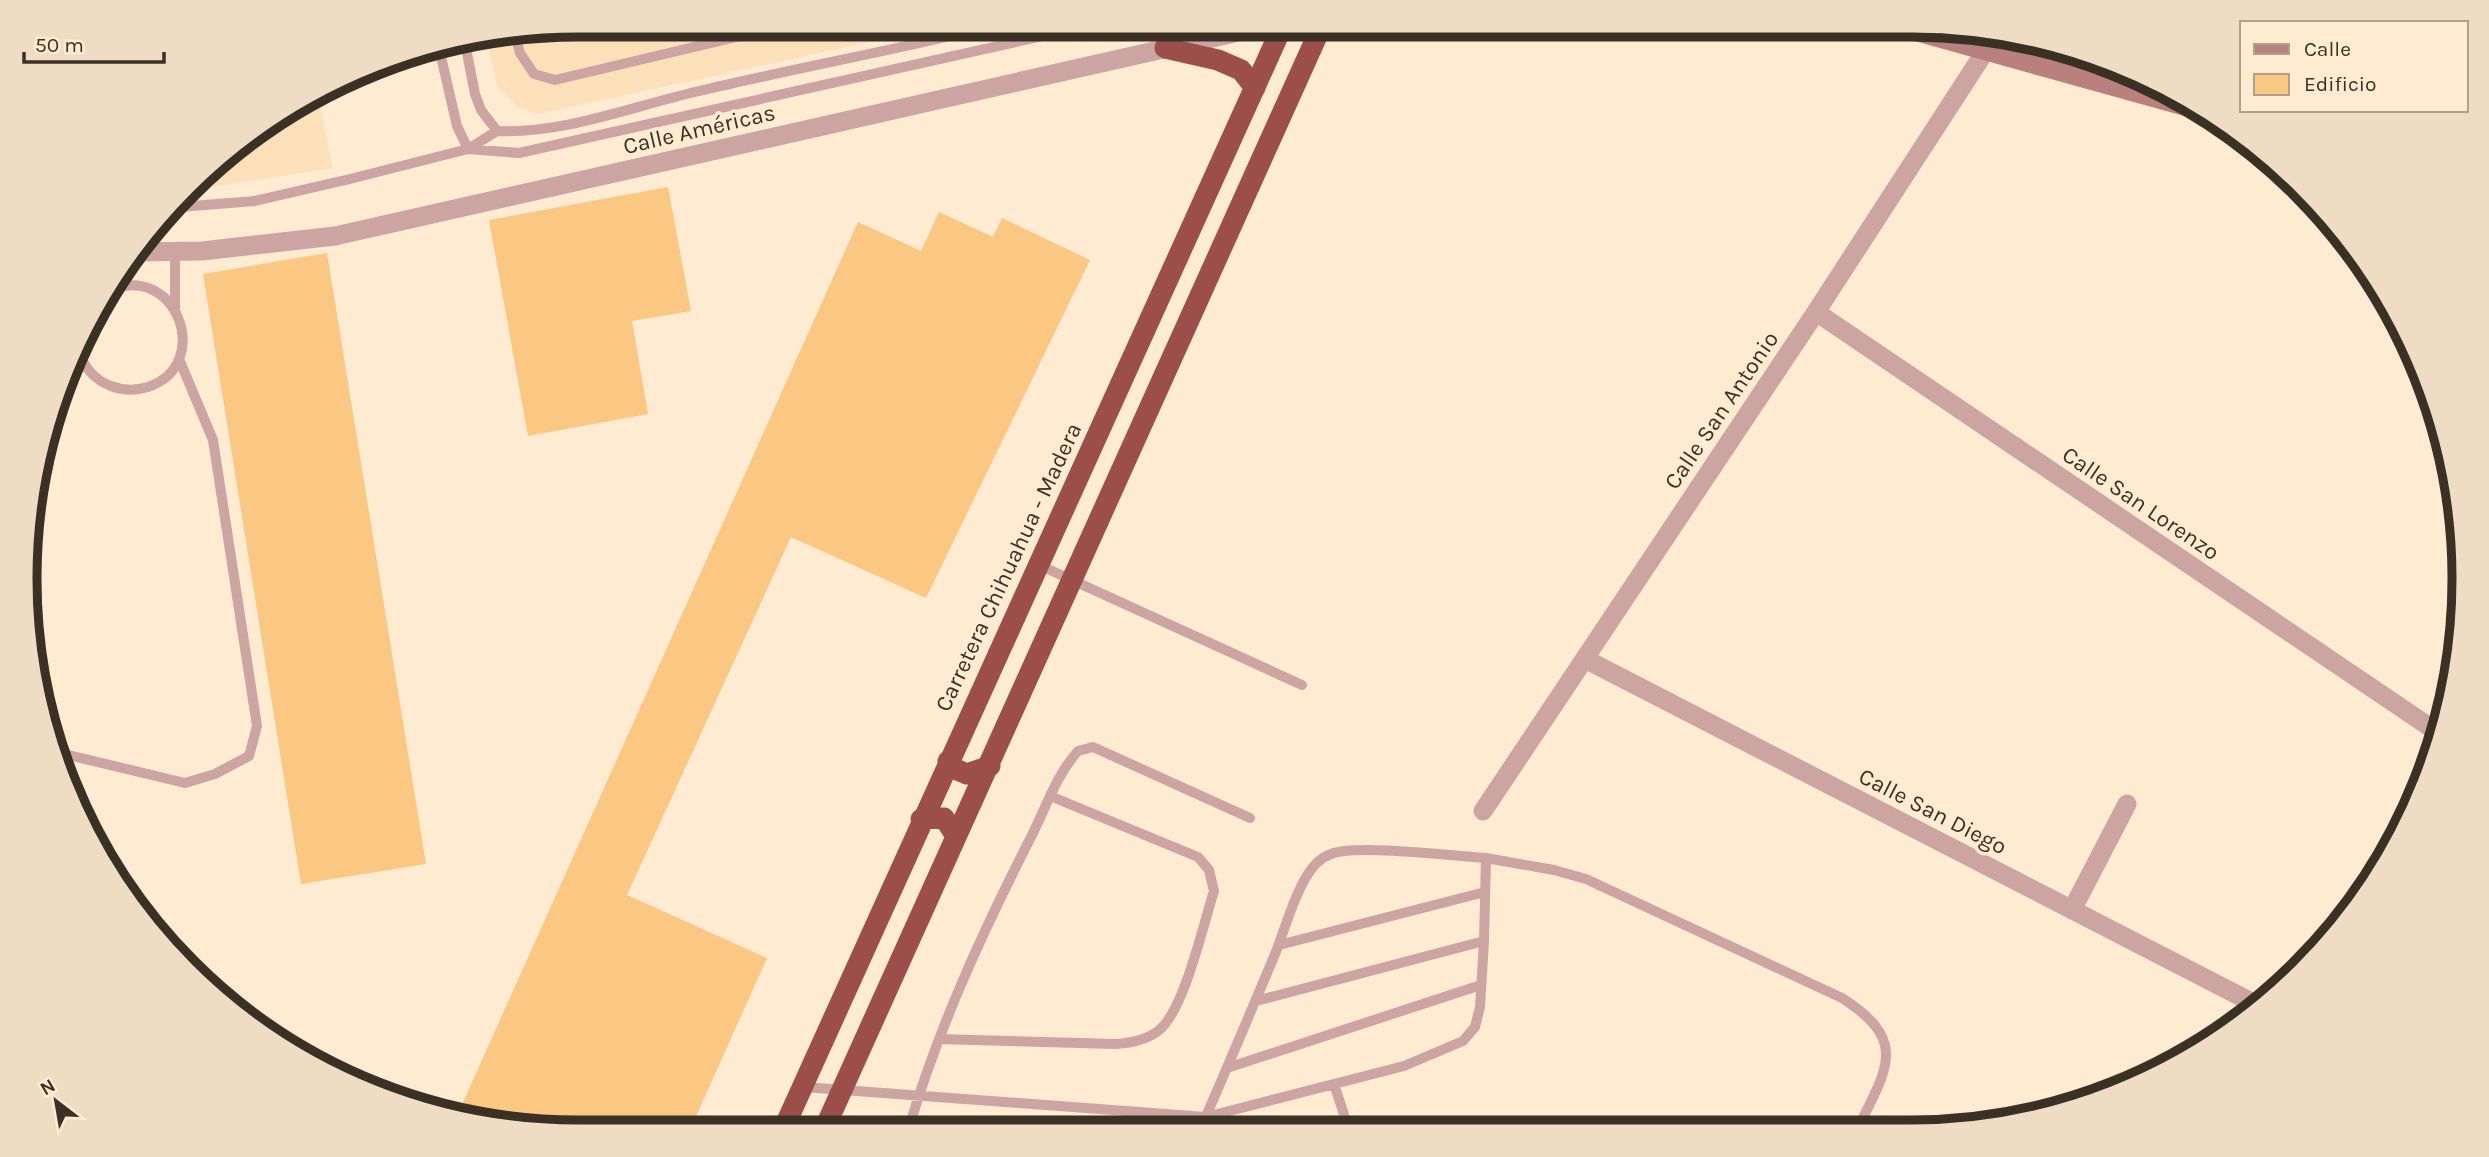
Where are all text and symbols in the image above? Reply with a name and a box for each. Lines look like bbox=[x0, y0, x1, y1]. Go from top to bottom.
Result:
scale bar bbox=[24, 21, 164, 65]
legend bbox=[2240, 21, 2468, 112]
text: 50 m bbox=[35, 33, 84, 57]
text: Calle bbox=[2304, 37, 2351, 61]
text: Edificio bbox=[2304, 72, 2377, 96]
street label: Calle Américas bbox=[620, 99, 778, 160]
street label: Calle San Antonio bbox=[1659, 326, 1784, 494]
street label: Carretera Chihuahua - Madera bbox=[930, 419, 1087, 716]
street label: Calle San Lorenzo bbox=[2057, 441, 2224, 566]
street label: Calle San Diego bbox=[1854, 763, 2011, 860]
north arrow bbox=[21, 1066, 91, 1136]
text: N bbox=[36, 1074, 59, 1100]

